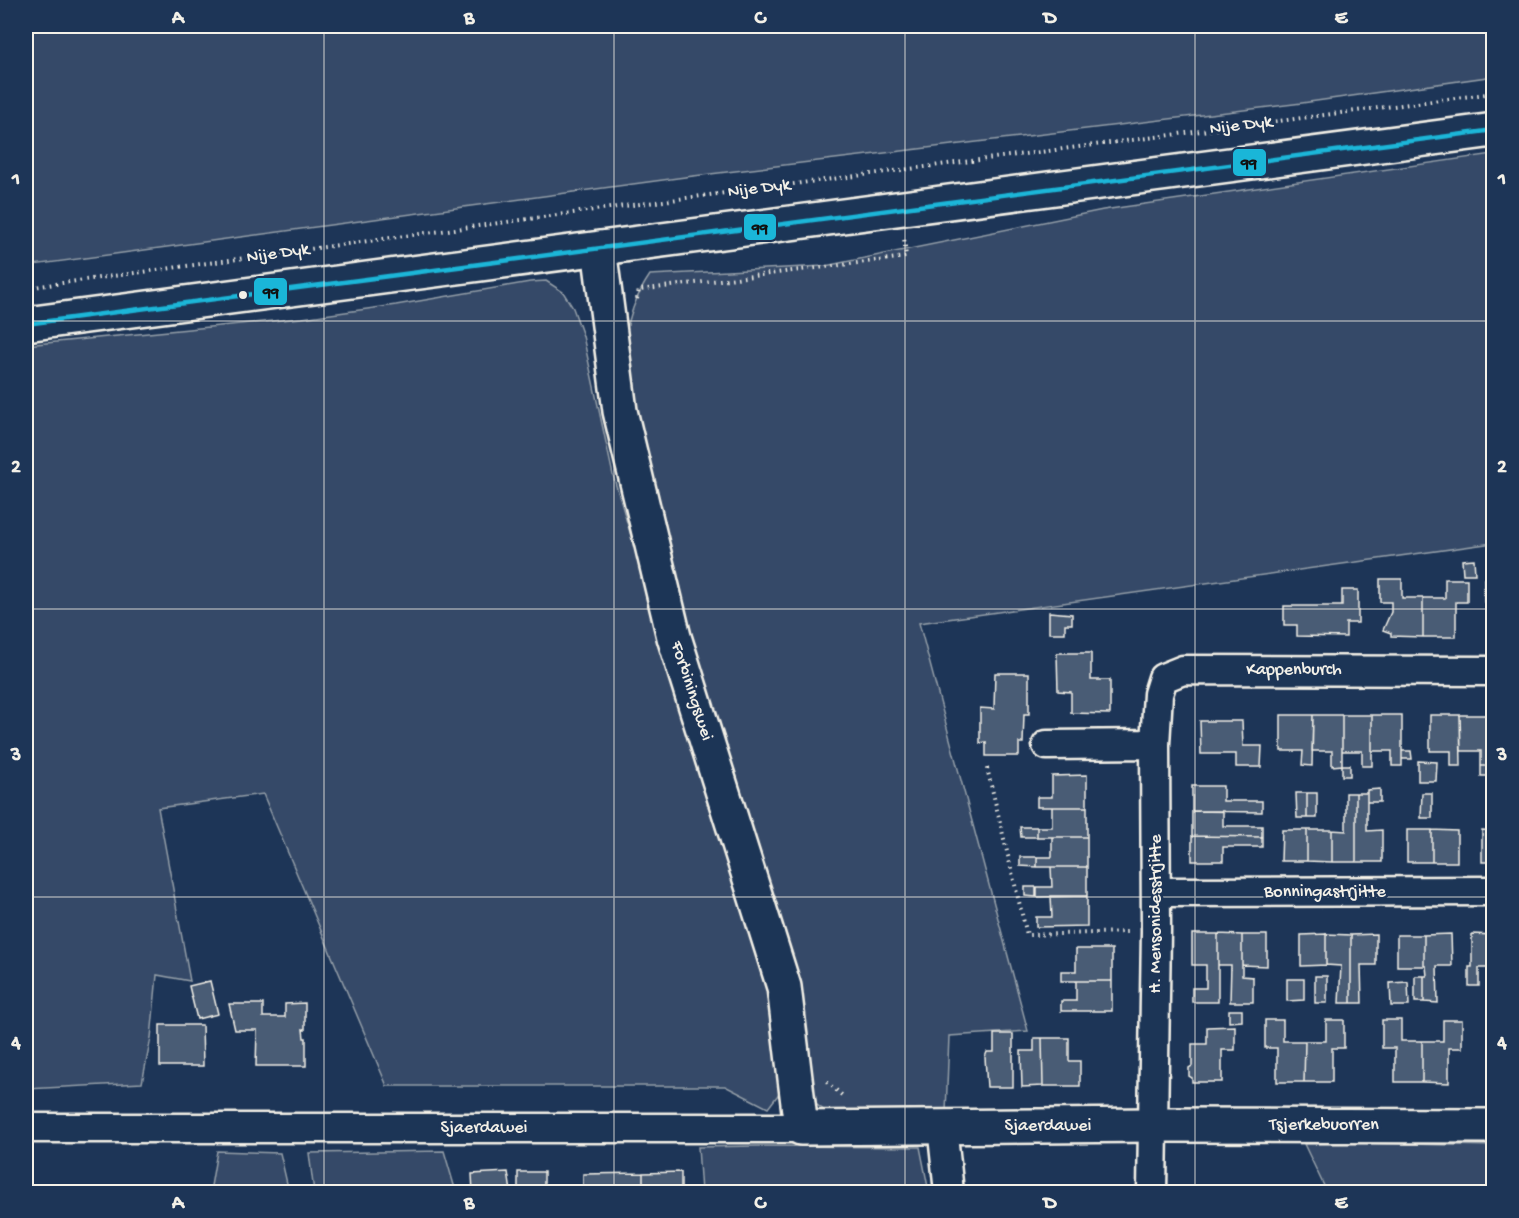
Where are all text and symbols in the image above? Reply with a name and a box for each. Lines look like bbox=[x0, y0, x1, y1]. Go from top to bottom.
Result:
text: A bbox=[171, 8, 186, 31]
text: B bbox=[463, 8, 475, 31]
text: C bbox=[754, 8, 768, 31]
text: D bbox=[1041, 8, 1057, 31]
text: E bbox=[1335, 8, 1349, 31]
street label: Nije Dyk bbox=[1208, 111, 1276, 140]
line badge: 99 bbox=[1232, 148, 1267, 177]
text: 99 bbox=[1240, 156, 1257, 175]
text: 1 bbox=[11, 169, 20, 192]
text: 1 bbox=[1497, 169, 1506, 192]
street label: Nije Dyk bbox=[726, 174, 794, 203]
line badge: 99 bbox=[743, 213, 777, 241]
text: 99 bbox=[751, 221, 768, 240]
street label: Nije Dyk bbox=[245, 239, 313, 269]
line badge: 99 bbox=[253, 277, 288, 306]
text: 99 bbox=[262, 285, 279, 304]
unlabelled marker bbox=[237, 289, 249, 301]
text: 2 bbox=[11, 457, 21, 480]
text: 2 bbox=[1497, 457, 1507, 480]
street label: Forbiningswei bbox=[665, 638, 717, 743]
street label: Kappenburch bbox=[1246, 660, 1342, 681]
text: 3 bbox=[10, 745, 21, 768]
text: 3 bbox=[1496, 745, 1507, 768]
street label: H. Mensonidesstrjitte bbox=[1146, 834, 1167, 993]
street label: Bonningastrjitte bbox=[1263, 882, 1387, 903]
text: 4 bbox=[10, 1033, 21, 1056]
text: 4 bbox=[1496, 1033, 1507, 1056]
street label: Tsjerkebuorren bbox=[1268, 1115, 1379, 1136]
street label: Sjaerdawei bbox=[1005, 1116, 1092, 1137]
street label: Sjaerdawei bbox=[441, 1118, 528, 1139]
text: A bbox=[171, 1193, 186, 1216]
text: B bbox=[463, 1193, 475, 1216]
text: C bbox=[754, 1193, 768, 1216]
text: D bbox=[1041, 1193, 1057, 1216]
text: E bbox=[1335, 1193, 1349, 1216]

